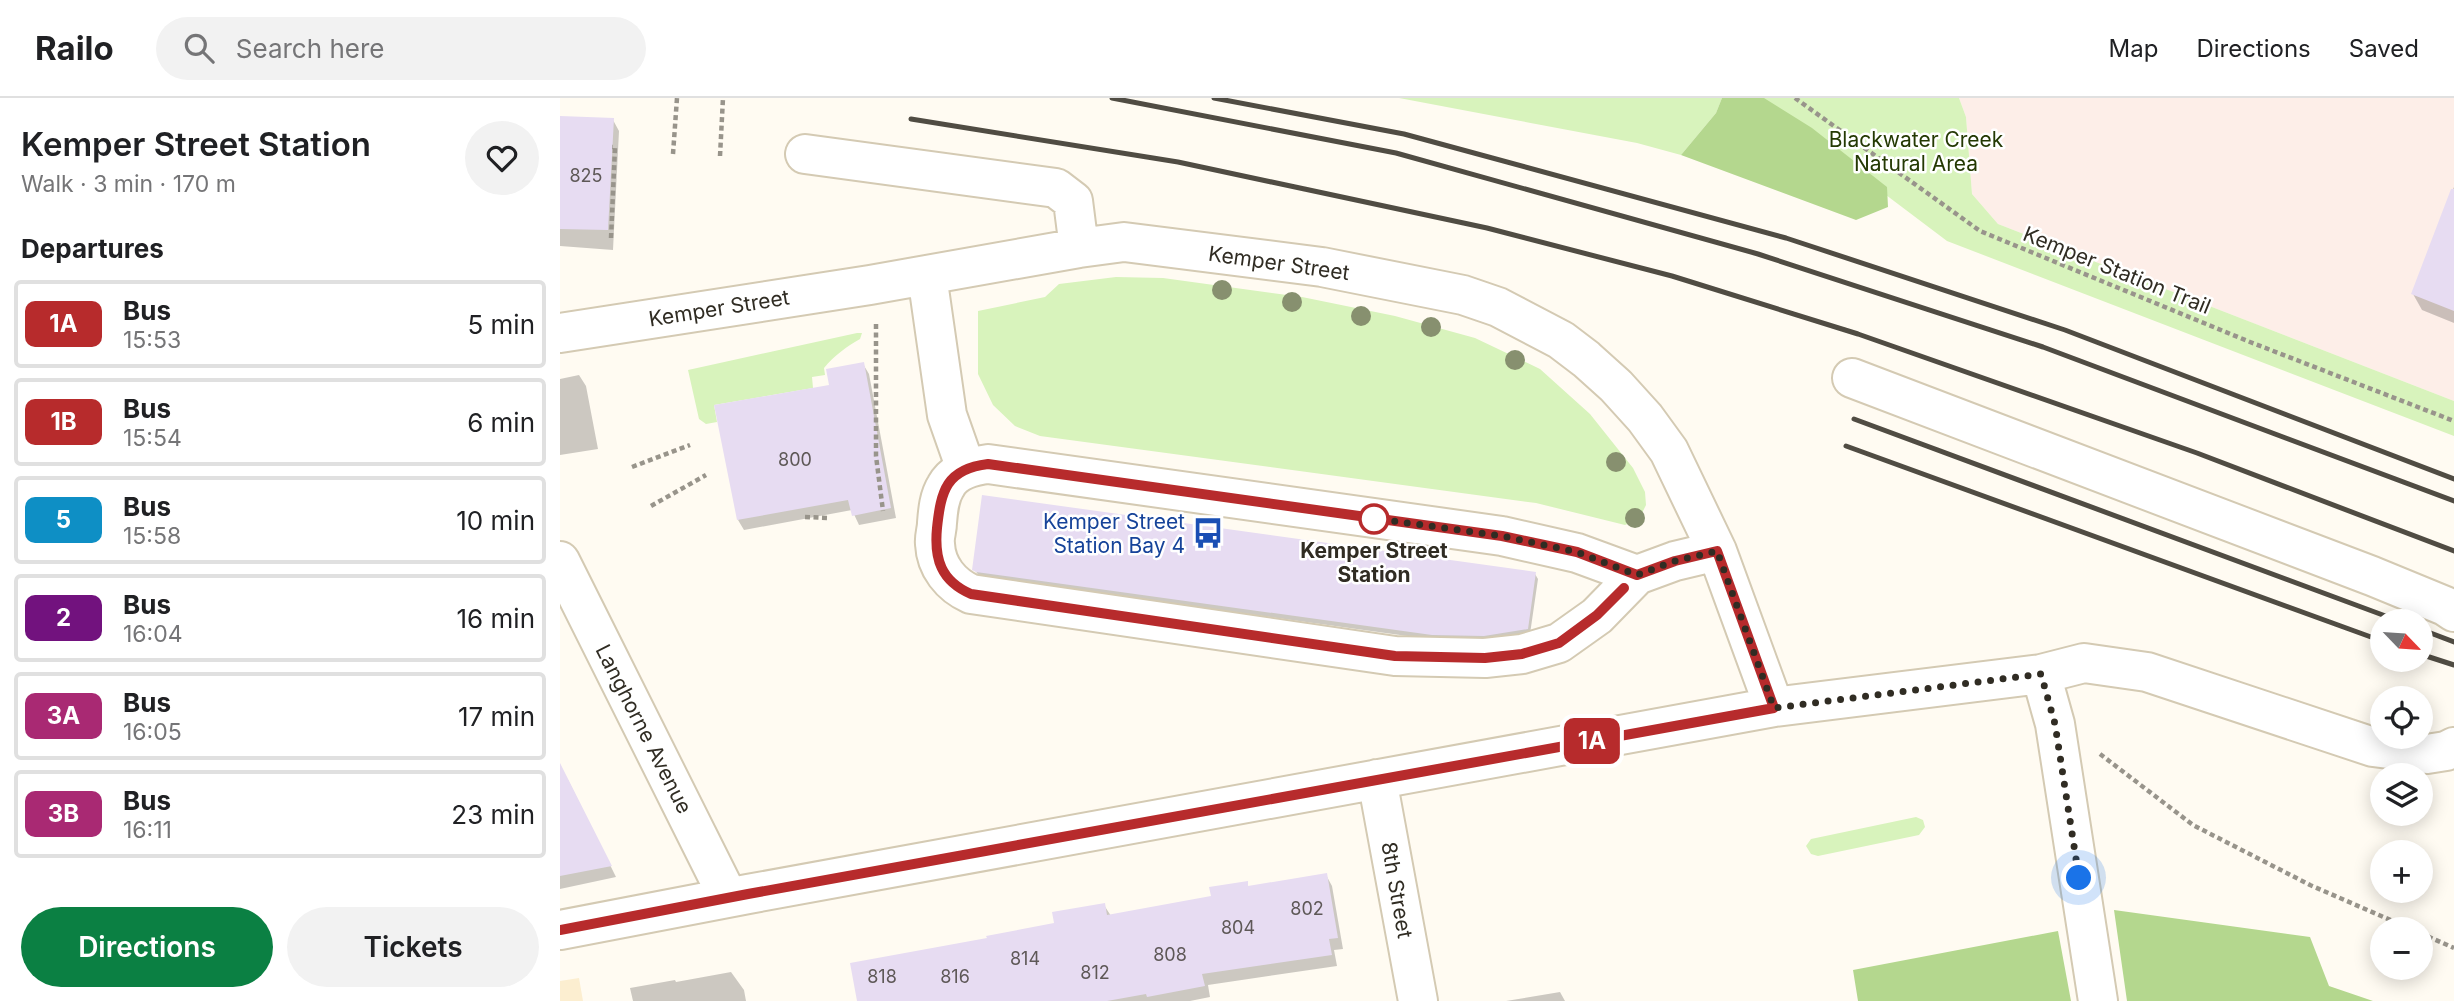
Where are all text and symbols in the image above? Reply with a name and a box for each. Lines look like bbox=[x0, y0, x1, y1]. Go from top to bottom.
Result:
search box bbox=[156, 17, 646, 80]
text: Railo bbox=[35, 28, 114, 68]
icon: search bbox=[180, 29, 218, 67]
text: Search here bbox=[236, 33, 384, 64]
text: Map bbox=[2109, 34, 2158, 63]
text: Directions bbox=[2196, 34, 2311, 63]
text: Saved bbox=[2349, 34, 2419, 63]
button: heart bbox=[465, 121, 539, 195]
text: Kemper Street Station bbox=[21, 124, 371, 164]
park label: Blackwater Creek Natural Area bbox=[1829, 127, 2004, 176]
house number: 825 bbox=[569, 165, 603, 186]
text: Walk · 3 min · 170 m bbox=[21, 170, 236, 198]
street label: Kemper Station Trail bbox=[2020, 221, 2214, 319]
text: Departures bbox=[21, 233, 164, 264]
street label: Kemper Street bbox=[1207, 241, 1351, 285]
street label: Kemper Street bbox=[647, 285, 791, 331]
text: Bus bbox=[123, 295, 171, 326]
text: 1A bbox=[49, 309, 78, 338]
text: 5 min bbox=[467, 309, 535, 340]
text: 15:53 bbox=[123, 326, 181, 354]
text: Bus bbox=[123, 393, 171, 424]
text: 1B bbox=[50, 407, 77, 436]
text: 6 min bbox=[467, 407, 535, 438]
text: 15:54 bbox=[123, 424, 182, 452]
house number: 800 bbox=[778, 449, 812, 470]
text: Bus bbox=[123, 491, 171, 522]
marker: Kemper Street Station bbox=[1359, 504, 1389, 534]
text: 5 bbox=[56, 505, 71, 534]
text: 10 min bbox=[456, 505, 535, 536]
place label: Kemper Street Station Bay 4 bbox=[1043, 509, 1185, 558]
bus stop icon: Kemper Street Station Bay 4 bbox=[1191, 516, 1225, 550]
text: 15:58 bbox=[123, 522, 181, 550]
place label: Kemper Street Station bbox=[1300, 538, 1448, 587]
text: Bus bbox=[123, 589, 171, 620]
text: 2 bbox=[56, 603, 71, 632]
text: 16 min bbox=[457, 603, 535, 634]
north arrow bbox=[2370, 609, 2432, 672]
map controls bbox=[2370, 609, 2433, 980]
text: 16:04 bbox=[123, 620, 183, 648]
street label: Langhorne Avenue bbox=[591, 640, 697, 818]
button: locate bbox=[2370, 686, 2433, 749]
text: Bus bbox=[123, 687, 171, 718]
text: 3A bbox=[47, 701, 80, 730]
text: 17 min bbox=[458, 701, 535, 732]
text: 16:05 bbox=[123, 718, 182, 746]
line badge: 1A bbox=[1560, 718, 1624, 764]
text: 1A bbox=[1578, 726, 1606, 755]
button: layers bbox=[2370, 763, 2433, 826]
text: Bus bbox=[123, 785, 171, 816]
text: 3B bbox=[48, 799, 79, 828]
text: 23 min bbox=[451, 799, 535, 830]
text: 16:11 bbox=[123, 816, 172, 844]
street label: 8th Street bbox=[1376, 840, 1418, 940]
button: + bbox=[2370, 840, 2433, 903]
your location bbox=[2061, 860, 2096, 895]
house number: 802 bbox=[1290, 898, 1324, 919]
button: Directions bbox=[21, 907, 273, 987]
button: Tickets bbox=[287, 907, 539, 987]
house number: 804 bbox=[1221, 917, 1255, 938]
button: − bbox=[2370, 917, 2433, 980]
house number: 808 bbox=[1153, 944, 1187, 965]
house number: 814 bbox=[1010, 948, 1040, 969]
house number: 812 bbox=[1080, 962, 1110, 983]
house number: 818 bbox=[867, 966, 897, 987]
house number: 816 bbox=[940, 966, 970, 987]

